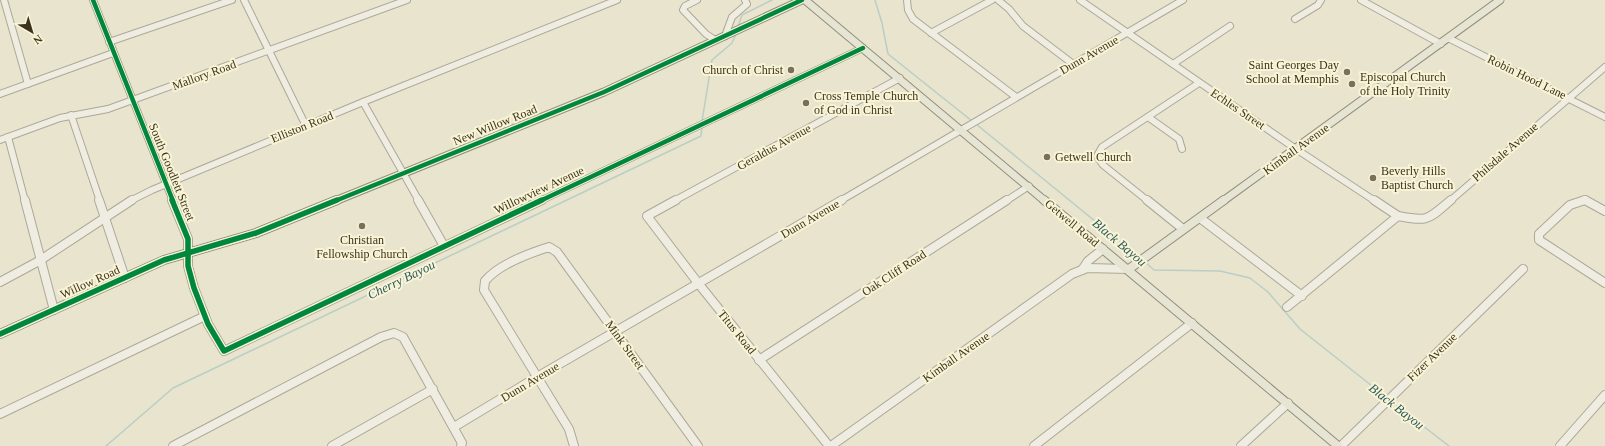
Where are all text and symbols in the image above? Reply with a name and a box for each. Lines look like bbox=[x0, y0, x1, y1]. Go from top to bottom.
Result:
north arrow bbox=[12, 12, 52, 52]
text: N bbox=[31, 33, 45, 47]
street label: Dunn Avenue bbox=[1057, 33, 1121, 77]
street label: Robin Hood Lane bbox=[1485, 52, 1569, 102]
street label: Mallory Road bbox=[170, 57, 238, 93]
place label: Saint Georges Day School at Memphis bbox=[1246, 58, 1339, 86]
place label: Church of Christ bbox=[702, 63, 784, 77]
marker: Church of Christ bbox=[786, 65, 796, 75]
marker: Saint Georges Day School at Memphis bbox=[1342, 67, 1352, 77]
place label: Episcopal Church of the Holy Trinity bbox=[1360, 70, 1450, 98]
marker: Episcopal Church of the Holy Trinity bbox=[1347, 79, 1357, 89]
street label: Echles Street bbox=[1208, 86, 1269, 133]
place label: Cross Temple Church of God in Christ bbox=[814, 89, 918, 117]
marker: Cross Temple Church of God in Christ bbox=[801, 98, 811, 108]
street label: New Willow Road bbox=[451, 102, 539, 148]
street label: Elliston Road bbox=[269, 108, 335, 146]
street label: Kimball Avenue bbox=[1260, 120, 1332, 178]
street label: Philsdale Avenue bbox=[1469, 120, 1541, 184]
street label: South Goodlett Street bbox=[146, 121, 198, 223]
street label: Geraldus Avenue bbox=[735, 121, 813, 173]
place label: Getwell Church bbox=[1055, 150, 1131, 164]
marker: Getwell Church bbox=[1042, 152, 1052, 162]
street label: Willowview Avenue bbox=[492, 163, 586, 217]
place label: Beverly Hills Baptist Church bbox=[1381, 164, 1453, 192]
marker: Beverly Hills Baptist Church bbox=[1368, 173, 1378, 183]
street label: Getwell Road bbox=[1042, 196, 1102, 250]
street label: Dunn Avenue bbox=[778, 197, 842, 241]
water label: Black Bayou bbox=[1090, 215, 1150, 270]
marker: Christian Fellowship Church bbox=[357, 221, 367, 231]
place label: Christian Fellowship Church bbox=[316, 233, 408, 261]
street label: Oak Cliff Road bbox=[859, 247, 929, 299]
water label: Cherry Bayou bbox=[365, 256, 438, 302]
street label: Willow Road bbox=[58, 263, 122, 301]
street label: Titus Road bbox=[715, 307, 759, 357]
street label: Mink Street bbox=[603, 318, 648, 373]
street label: Kimball Avenue bbox=[920, 329, 992, 385]
street label: Fizer Avenue bbox=[1404, 330, 1460, 384]
street label: Dunn Avenue bbox=[498, 359, 562, 405]
water label: Black Bayou bbox=[1366, 380, 1428, 433]

